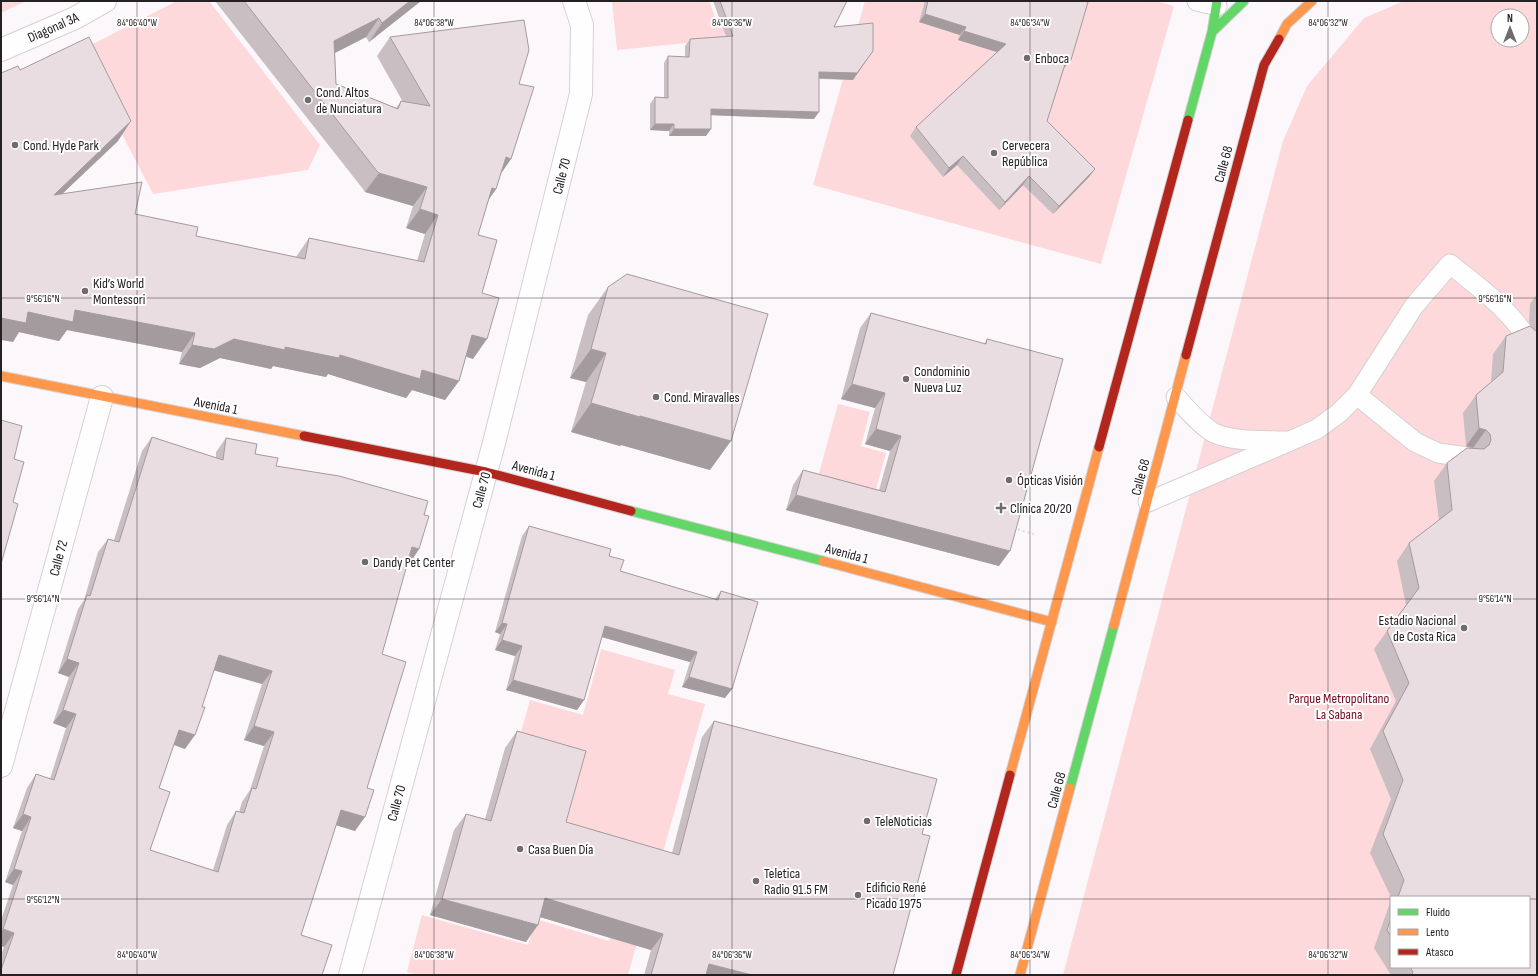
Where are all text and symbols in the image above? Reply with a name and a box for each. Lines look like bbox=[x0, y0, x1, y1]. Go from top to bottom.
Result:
street label: Diagonal 3A bbox=[25, 8, 82, 46]
north arrow bbox=[1490, 8, 1530, 48]
text: N bbox=[1507, 12, 1513, 25]
text: 84°06'40"W bbox=[117, 17, 157, 29]
text: 84°06'38"W bbox=[414, 17, 454, 29]
text: 84°06'36"W bbox=[712, 17, 752, 29]
text: 84°06'34"W bbox=[1010, 17, 1050, 29]
text: 84°06'32"W bbox=[1308, 17, 1348, 29]
place label: Enboca bbox=[1035, 50, 1069, 67]
marker: Enboca bbox=[1022, 53, 1032, 63]
place label: Cond. Altos de Nunciatura bbox=[316, 84, 382, 117]
marker: Cond. Altos de Nunciatura bbox=[303, 95, 313, 105]
place label: Cond. Hyde Park bbox=[23, 137, 99, 154]
place label: Cervecera República bbox=[1002, 137, 1050, 170]
marker: Cond. Hyde Park bbox=[10, 140, 20, 150]
street label: Calle 68 bbox=[1210, 144, 1237, 184]
marker: Cervecera República bbox=[989, 148, 999, 158]
street label: Calle 70 bbox=[549, 156, 574, 196]
place label: Kid’s World Montessori bbox=[93, 275, 145, 308]
marker: Kid’s World Montessori bbox=[80, 286, 90, 296]
text: 9°56'16"N bbox=[26, 293, 60, 305]
text: 9°56'16"N bbox=[1478, 293, 1512, 305]
place label: Condominio Nueva Luz bbox=[914, 363, 970, 396]
marker: Condominio Nueva Luz bbox=[901, 374, 911, 384]
place label: Cond. Miravalles bbox=[664, 389, 740, 406]
marker: Cond. Miravalles bbox=[651, 392, 661, 402]
street label: Avenida 1 bbox=[192, 393, 239, 418]
street label: Avenida 1 bbox=[510, 456, 557, 484]
street label: Calle 68 bbox=[1127, 457, 1154, 497]
street label: Calle 70 bbox=[469, 470, 494, 510]
place label: Ópticas Visión bbox=[1017, 472, 1083, 489]
marker: Ópticas Visión bbox=[1004, 475, 1014, 485]
place label: Clínica 20/20 bbox=[1010, 500, 1072, 517]
marker: Clínica 20/20 bbox=[995, 502, 1007, 514]
street label: Calle 72 bbox=[46, 538, 71, 578]
street label: Avenida 1 bbox=[823, 539, 870, 567]
place label: Dandy Pet Center bbox=[373, 554, 455, 571]
marker: Dandy Pet Center bbox=[360, 557, 370, 567]
text: 9°56'14"N bbox=[26, 593, 60, 605]
text: 9°56'14"N bbox=[1478, 593, 1512, 605]
place label: Estadio Nacional de Costa Rica bbox=[1379, 612, 1456, 645]
marker: Estadio Nacional de Costa Rica bbox=[1459, 623, 1469, 633]
park label: Parque Metropolitano La Sabana bbox=[1289, 690, 1390, 723]
street label: Calle 68 bbox=[1043, 770, 1070, 810]
street label: Calle 70 bbox=[384, 783, 409, 823]
place label: TeleNoticias bbox=[875, 813, 932, 830]
marker: TeleNoticias bbox=[862, 816, 872, 826]
place label: Casa Buen Día bbox=[528, 841, 593, 858]
marker: Casa Buen Día bbox=[515, 844, 525, 854]
place label: Teletica Radio 91.5 FM bbox=[764, 865, 828, 898]
marker: Teletica Radio 91.5 FM bbox=[751, 876, 761, 886]
place label: Edificio René Picado 1975 bbox=[866, 879, 926, 912]
marker: Edificio René Picado 1975 bbox=[853, 890, 863, 900]
text: 9°56'12"N bbox=[26, 894, 60, 906]
legend bbox=[1390, 896, 1530, 968]
text: Fluido bbox=[1426, 905, 1450, 920]
text: Lento bbox=[1426, 925, 1449, 940]
text: Atasco bbox=[1425, 945, 1453, 960]
text: 84°06'40"W bbox=[117, 949, 157, 961]
text: 84°06'38"W bbox=[414, 949, 454, 961]
text: 84°06'36"W bbox=[712, 949, 752, 961]
text: 84°06'34"W bbox=[1010, 949, 1050, 961]
text: 84°06'32"W bbox=[1308, 949, 1348, 961]

